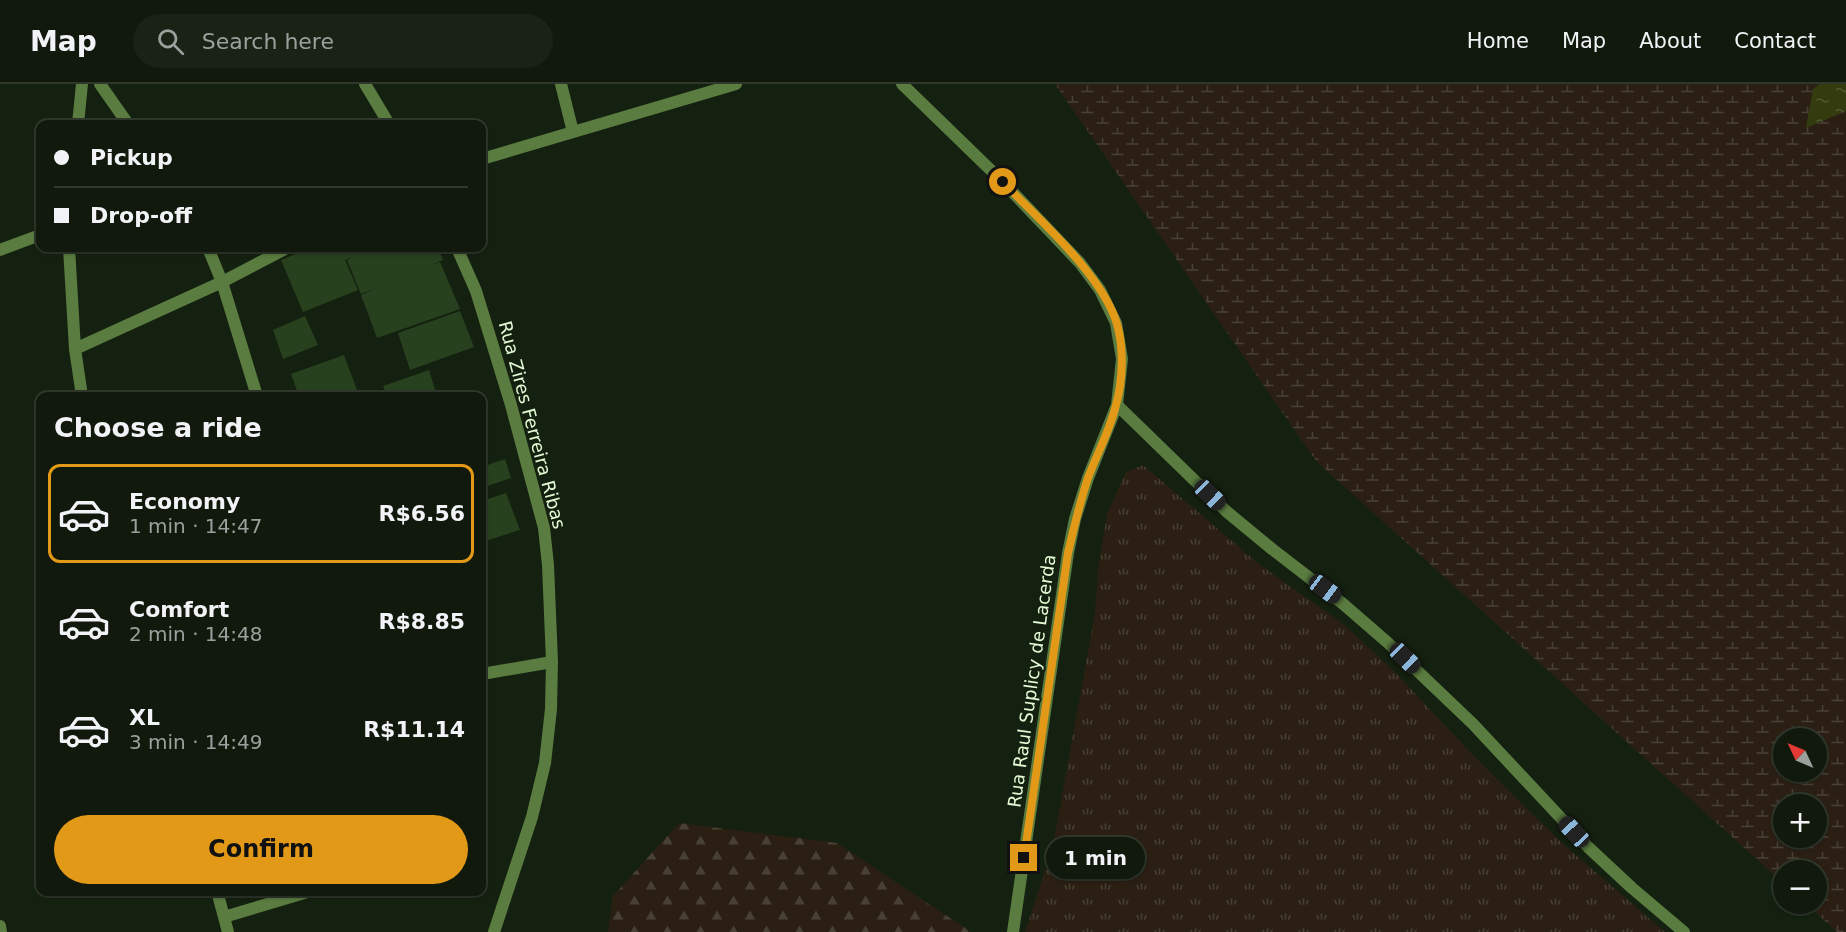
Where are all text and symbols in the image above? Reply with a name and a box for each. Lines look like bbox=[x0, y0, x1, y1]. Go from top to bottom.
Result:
search box bbox=[133, 14, 553, 68]
text: Map bbox=[30, 25, 97, 58]
icon: search bbox=[154, 25, 187, 58]
text: Search here bbox=[202, 29, 334, 54]
text: Home bbox=[1467, 29, 1529, 53]
text: Map bbox=[1562, 29, 1606, 53]
text: About bbox=[1639, 29, 1701, 53]
text: Contact bbox=[1734, 29, 1816, 53]
text: Pickup bbox=[90, 145, 173, 170]
route start bbox=[989, 168, 1016, 195]
text: Drop-off bbox=[90, 203, 192, 228]
street label: Rua Zires Ferreira Ribas bbox=[495, 319, 570, 531]
text: Choose a ride bbox=[54, 412, 262, 443]
car bbox=[1191, 476, 1229, 514]
icon: car bbox=[57, 487, 111, 541]
text: Economy bbox=[129, 489, 240, 514]
text: R$6.56 bbox=[378, 501, 465, 526]
text: 1 min · 14:47 bbox=[129, 514, 263, 538]
street label: Rua Raul Suplicy de Lacerda bbox=[1003, 553, 1060, 809]
car bbox=[1305, 571, 1345, 607]
icon: car bbox=[57, 595, 111, 649]
text: Comfort bbox=[129, 597, 229, 622]
text: R$8.85 bbox=[378, 609, 465, 634]
text: 2 min · 14:48 bbox=[129, 622, 263, 646]
car bbox=[1386, 639, 1424, 677]
icon: car bbox=[57, 703, 111, 757]
text: XL bbox=[129, 705, 160, 730]
text: R$11.14 bbox=[363, 717, 465, 742]
north arrow bbox=[1773, 728, 1827, 782]
map controls bbox=[1773, 728, 1827, 914]
text: 3 min · 14:49 bbox=[129, 730, 263, 754]
button: + bbox=[1773, 794, 1827, 848]
car bbox=[1555, 813, 1593, 851]
button: Confirm bbox=[54, 815, 468, 884]
callout: 1 min bbox=[1045, 837, 1144, 879]
route end bbox=[1010, 844, 1037, 871]
text: 1 min bbox=[1064, 846, 1127, 870]
button: − bbox=[1773, 860, 1827, 914]

